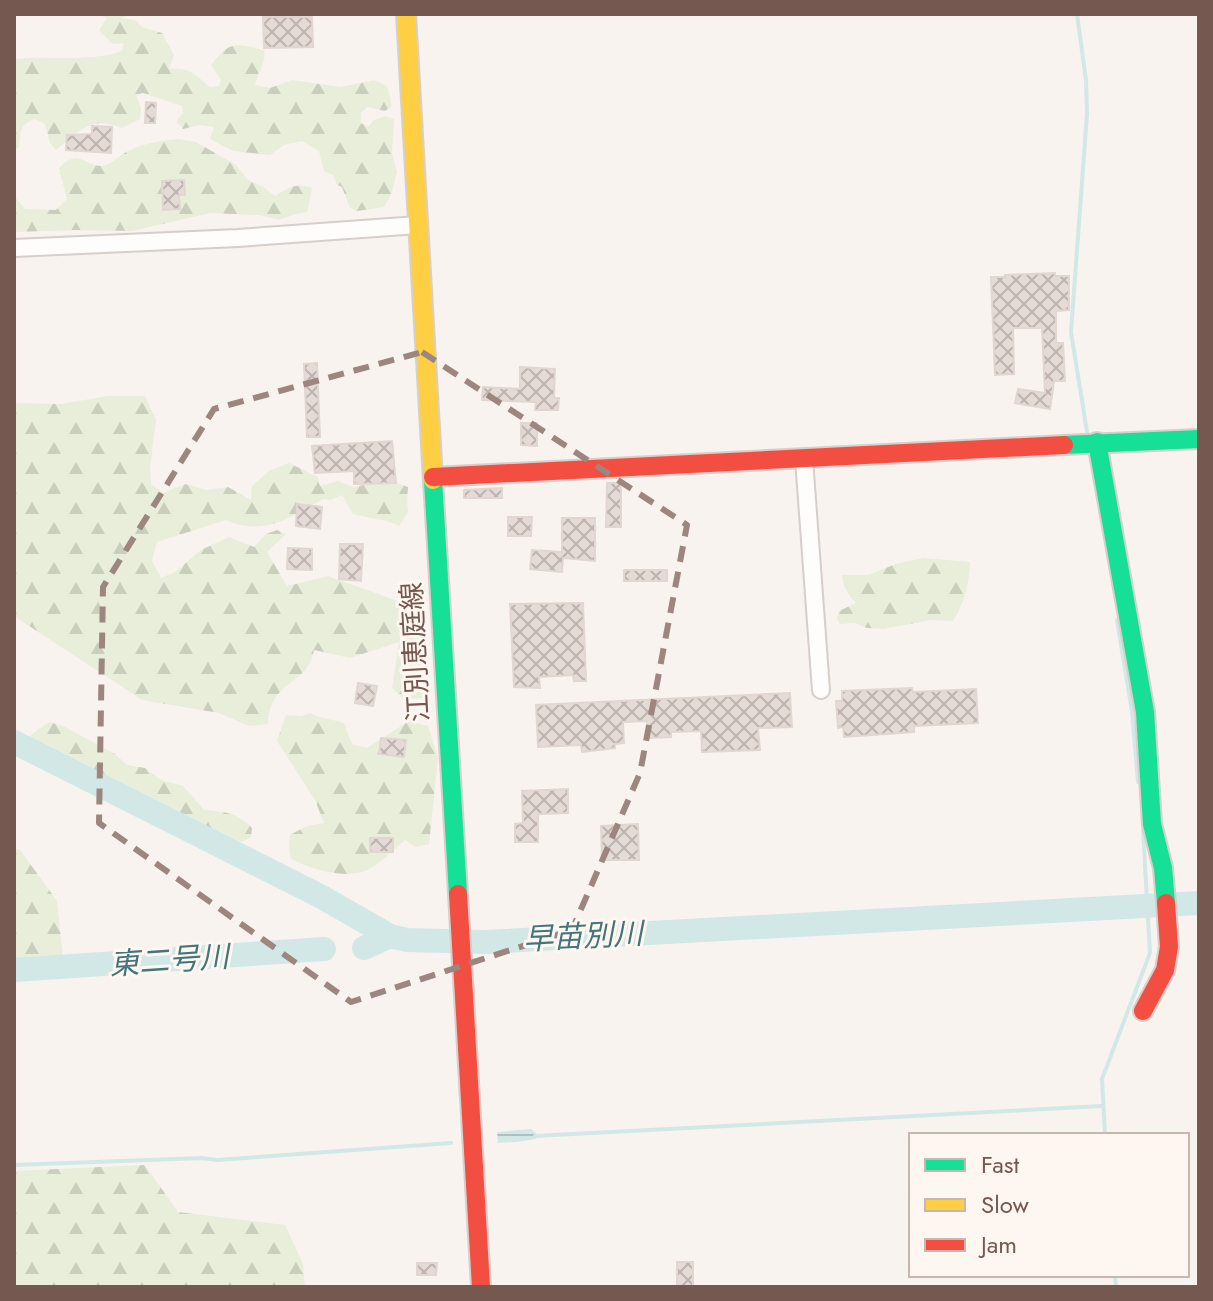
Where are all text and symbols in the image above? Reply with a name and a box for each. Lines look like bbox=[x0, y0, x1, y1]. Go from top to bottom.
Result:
street label: 江別恵庭線 bbox=[391, 581, 439, 723]
water label: 早苗別川 bbox=[522, 911, 647, 961]
water label: 東二号川 bbox=[108, 934, 233, 986]
legend bbox=[909, 1133, 1189, 1277]
text: Fast bbox=[981, 1147, 1019, 1182]
text: Slow bbox=[981, 1187, 1029, 1222]
text: Jam bbox=[978, 1227, 1017, 1262]

